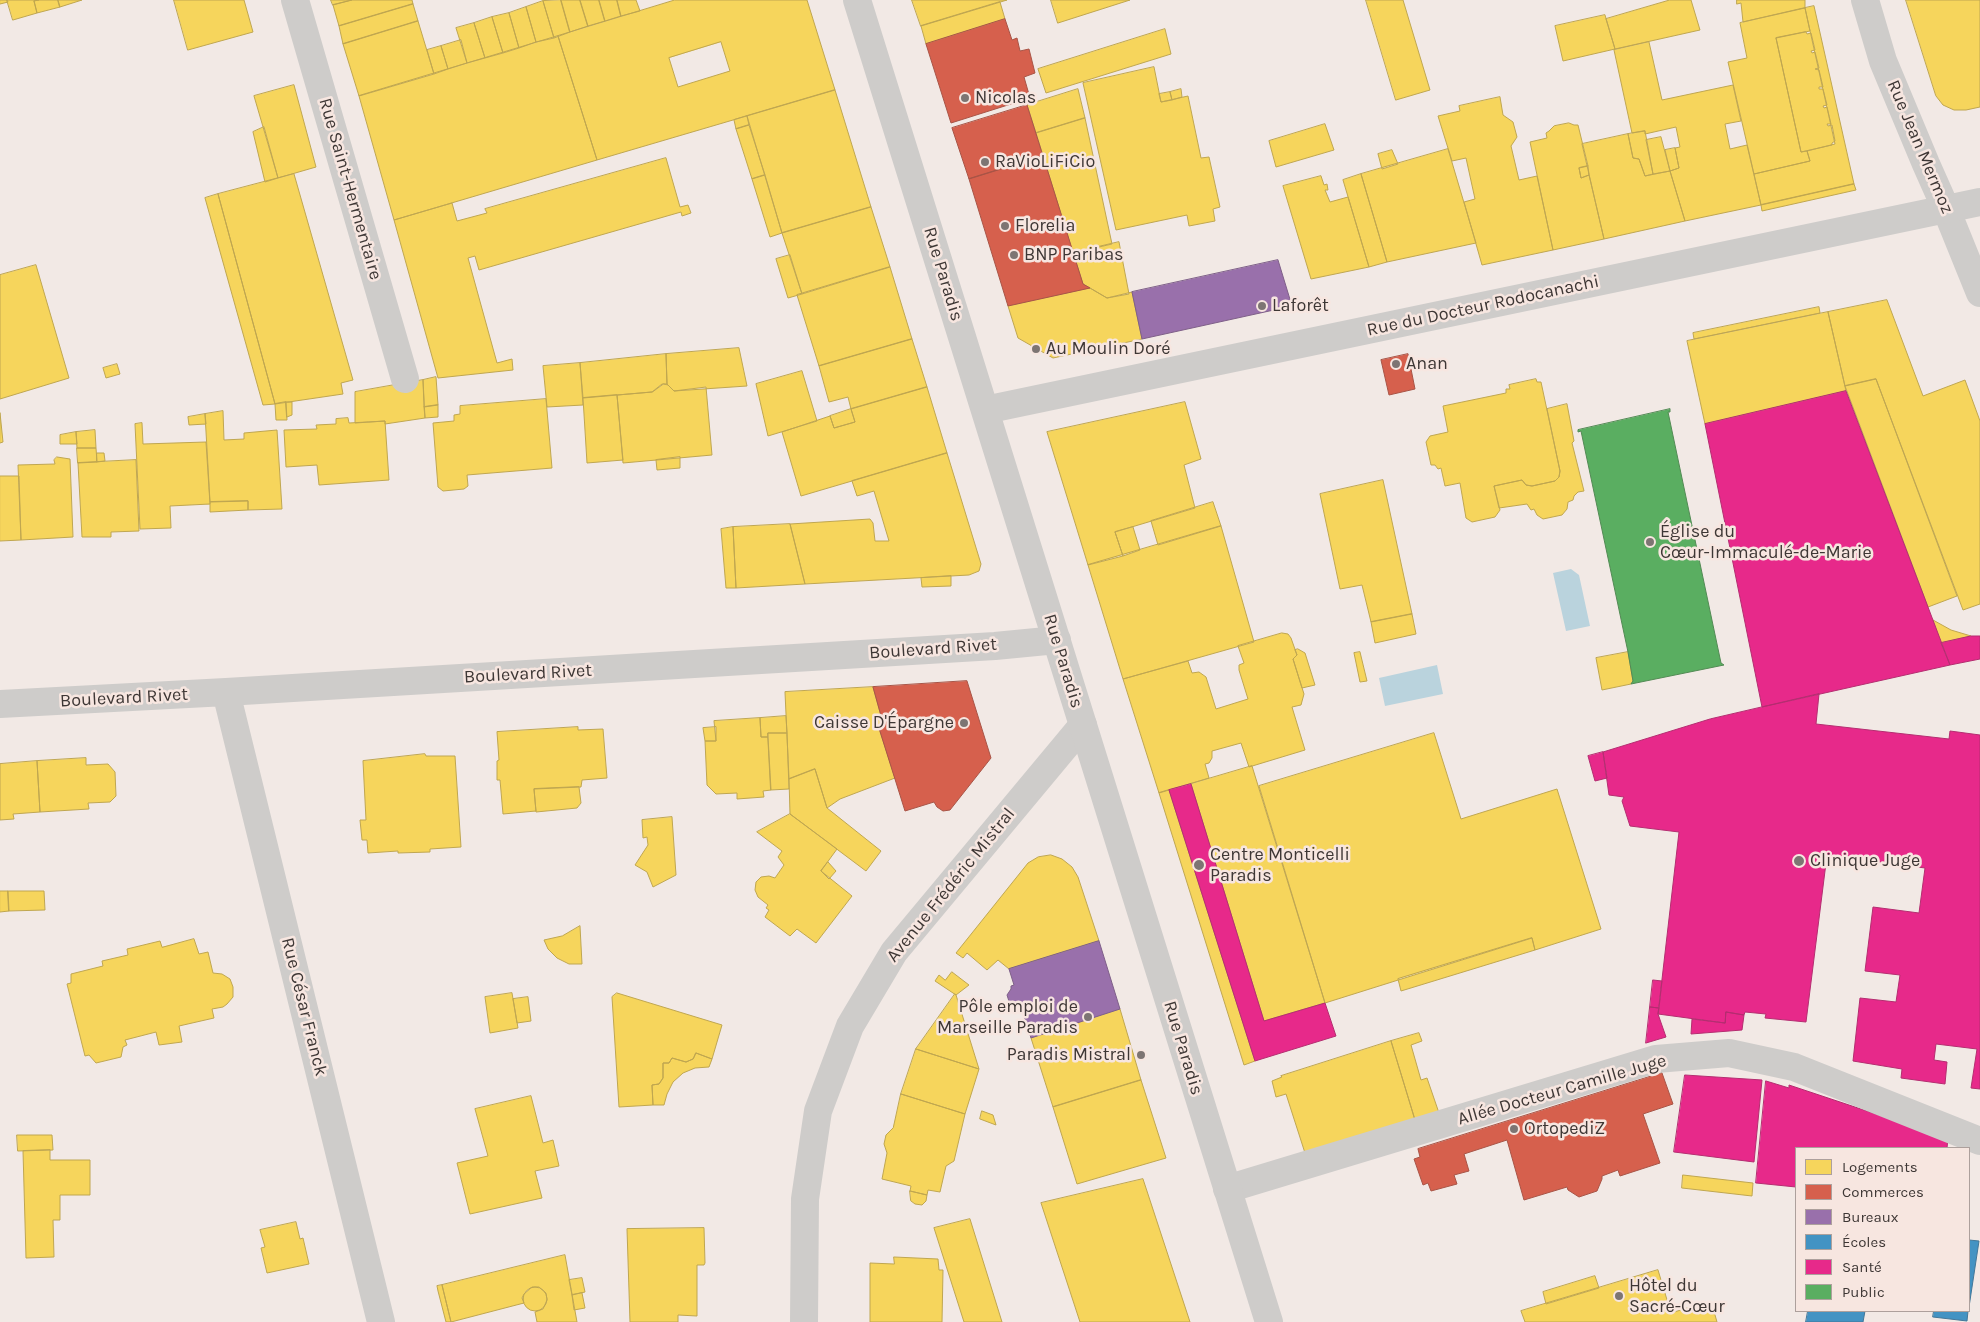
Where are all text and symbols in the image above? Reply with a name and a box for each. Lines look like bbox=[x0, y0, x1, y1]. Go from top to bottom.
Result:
street label: Rue Jean Mermoz bbox=[1882, 77, 1958, 217]
place label: Nicolas bbox=[975, 87, 1036, 109]
marker: Nicolas bbox=[959, 92, 971, 104]
street label: Rue Saint-Hermentaire bbox=[314, 96, 386, 282]
place label: RaVioLiFiCio bbox=[995, 151, 1095, 173]
marker: RaVioLiFiCio bbox=[979, 156, 991, 168]
place label: Florelia bbox=[1015, 215, 1075, 237]
marker: Florelia bbox=[999, 220, 1011, 232]
street label: Rue Paradis bbox=[918, 224, 968, 324]
place label: BNP Paribas bbox=[1024, 244, 1124, 266]
marker: BNP Paribas bbox=[1008, 249, 1020, 261]
street label: Rue du Docteur Rodocanachi bbox=[1365, 271, 1601, 341]
place label: Laforêt bbox=[1272, 295, 1329, 317]
marker: Laforêt bbox=[1256, 300, 1268, 312]
place label: Au Moulin Doré bbox=[1046, 338, 1171, 360]
marker: Au Moulin Doré bbox=[1030, 343, 1042, 355]
place label: Anan bbox=[1406, 353, 1448, 375]
marker: Anan bbox=[1390, 358, 1402, 370]
place label: Église du Cœur-Immaculé-de-Marie bbox=[1660, 521, 1872, 564]
marker: Église du Cœur-Immaculé-de-Marie bbox=[1644, 536, 1656, 548]
street label: Rue Paradis bbox=[1038, 611, 1088, 711]
street label: Boulevard Rivet bbox=[868, 634, 998, 664]
street label: Boulevard Rivet bbox=[463, 660, 593, 688]
street label: Boulevard Rivet bbox=[59, 684, 189, 712]
place label: Caisse D'Épargne bbox=[814, 712, 954, 734]
marker: Caisse D'Épargne bbox=[958, 717, 970, 729]
street label: Avenue Frédéric Mistral bbox=[882, 803, 1020, 967]
place label: Centre Monticelli Paradis bbox=[1210, 844, 1350, 886]
place label: Clinique Juge bbox=[1810, 850, 1920, 872]
marker: Clinique Juge bbox=[1792, 854, 1806, 868]
marker: Centre Monticelli Paradis bbox=[1192, 858, 1206, 872]
street label: Rue César Franck bbox=[276, 935, 332, 1079]
place label: Pôle emploi de Marseille Paradis bbox=[937, 996, 1078, 1038]
street label: Rue Paradis bbox=[1158, 998, 1208, 1098]
marker: Pôle emploi de Marseille Paradis bbox=[1082, 1011, 1094, 1023]
place label: Paradis Mistral bbox=[1007, 1044, 1131, 1066]
marker: Paradis Mistral bbox=[1135, 1049, 1147, 1061]
street label: Allée Docteur Camille Juge bbox=[1455, 1050, 1669, 1130]
place label: OrtopediZ bbox=[1524, 1118, 1605, 1140]
marker: OrtopediZ bbox=[1508, 1123, 1520, 1135]
legend bbox=[1795, 1147, 1970, 1312]
text: Logements bbox=[1842, 1158, 1918, 1176]
text: Commerces bbox=[1842, 1183, 1924, 1201]
text: Bureaux bbox=[1842, 1208, 1899, 1226]
text: Écoles bbox=[1842, 1233, 1886, 1251]
text: Santé bbox=[1842, 1258, 1882, 1276]
place label: Hôtel du Sacré-Cœur bbox=[1629, 1275, 1725, 1318]
text: Public bbox=[1842, 1283, 1885, 1301]
marker: Hôtel du Sacré-Cœur bbox=[1613, 1290, 1625, 1302]

